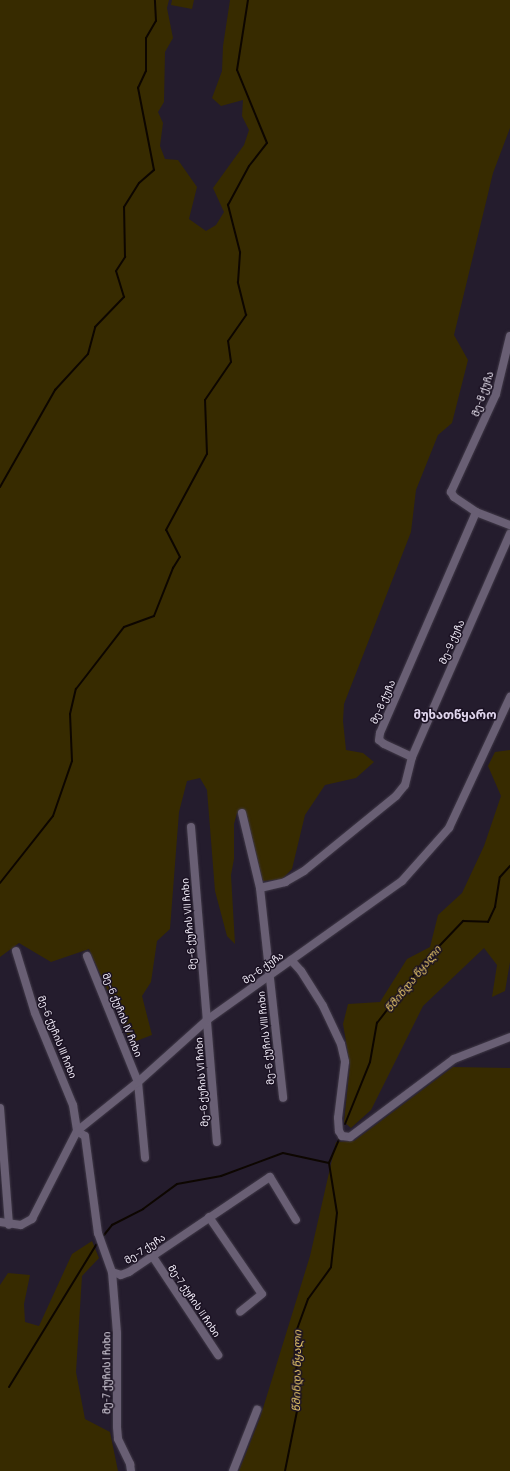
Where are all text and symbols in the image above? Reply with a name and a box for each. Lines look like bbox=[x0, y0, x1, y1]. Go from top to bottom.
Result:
street label: მე-8 ქუჩა bbox=[470, 370, 496, 418]
street label: მე-9 ქუჩა bbox=[437, 618, 467, 666]
street label: მე-8 ქუჩა bbox=[368, 678, 398, 726]
district label: მუხათწყარო bbox=[414, 708, 496, 722]
street label: მე-6 ქუჩის VII ჩიხი bbox=[179, 878, 199, 970]
water label: წმინდა წყალი bbox=[382, 943, 444, 1015]
street label: მე-6 ქუჩა bbox=[240, 949, 286, 987]
street label: მე-6 ქუჩის IV ჩიხი bbox=[100, 971, 144, 1059]
street label: მე-6 ქუჩის VIII ჩიხი bbox=[255, 990, 277, 1086]
street label: მე-6 ქუჩის III ჩიხი bbox=[35, 994, 79, 1080]
street label: მე-6 ქუჩის VI ჩიხი bbox=[193, 1037, 211, 1127]
street label: მე-7 ქუჩა bbox=[122, 1231, 168, 1267]
street label: მე-7 ქუჩის II ჩიხი bbox=[165, 1263, 223, 1339]
water label: წმინდა წყალი bbox=[290, 1330, 304, 1412]
street label: მე-7 ქუჩის I ჩიხი bbox=[101, 1332, 113, 1414]

